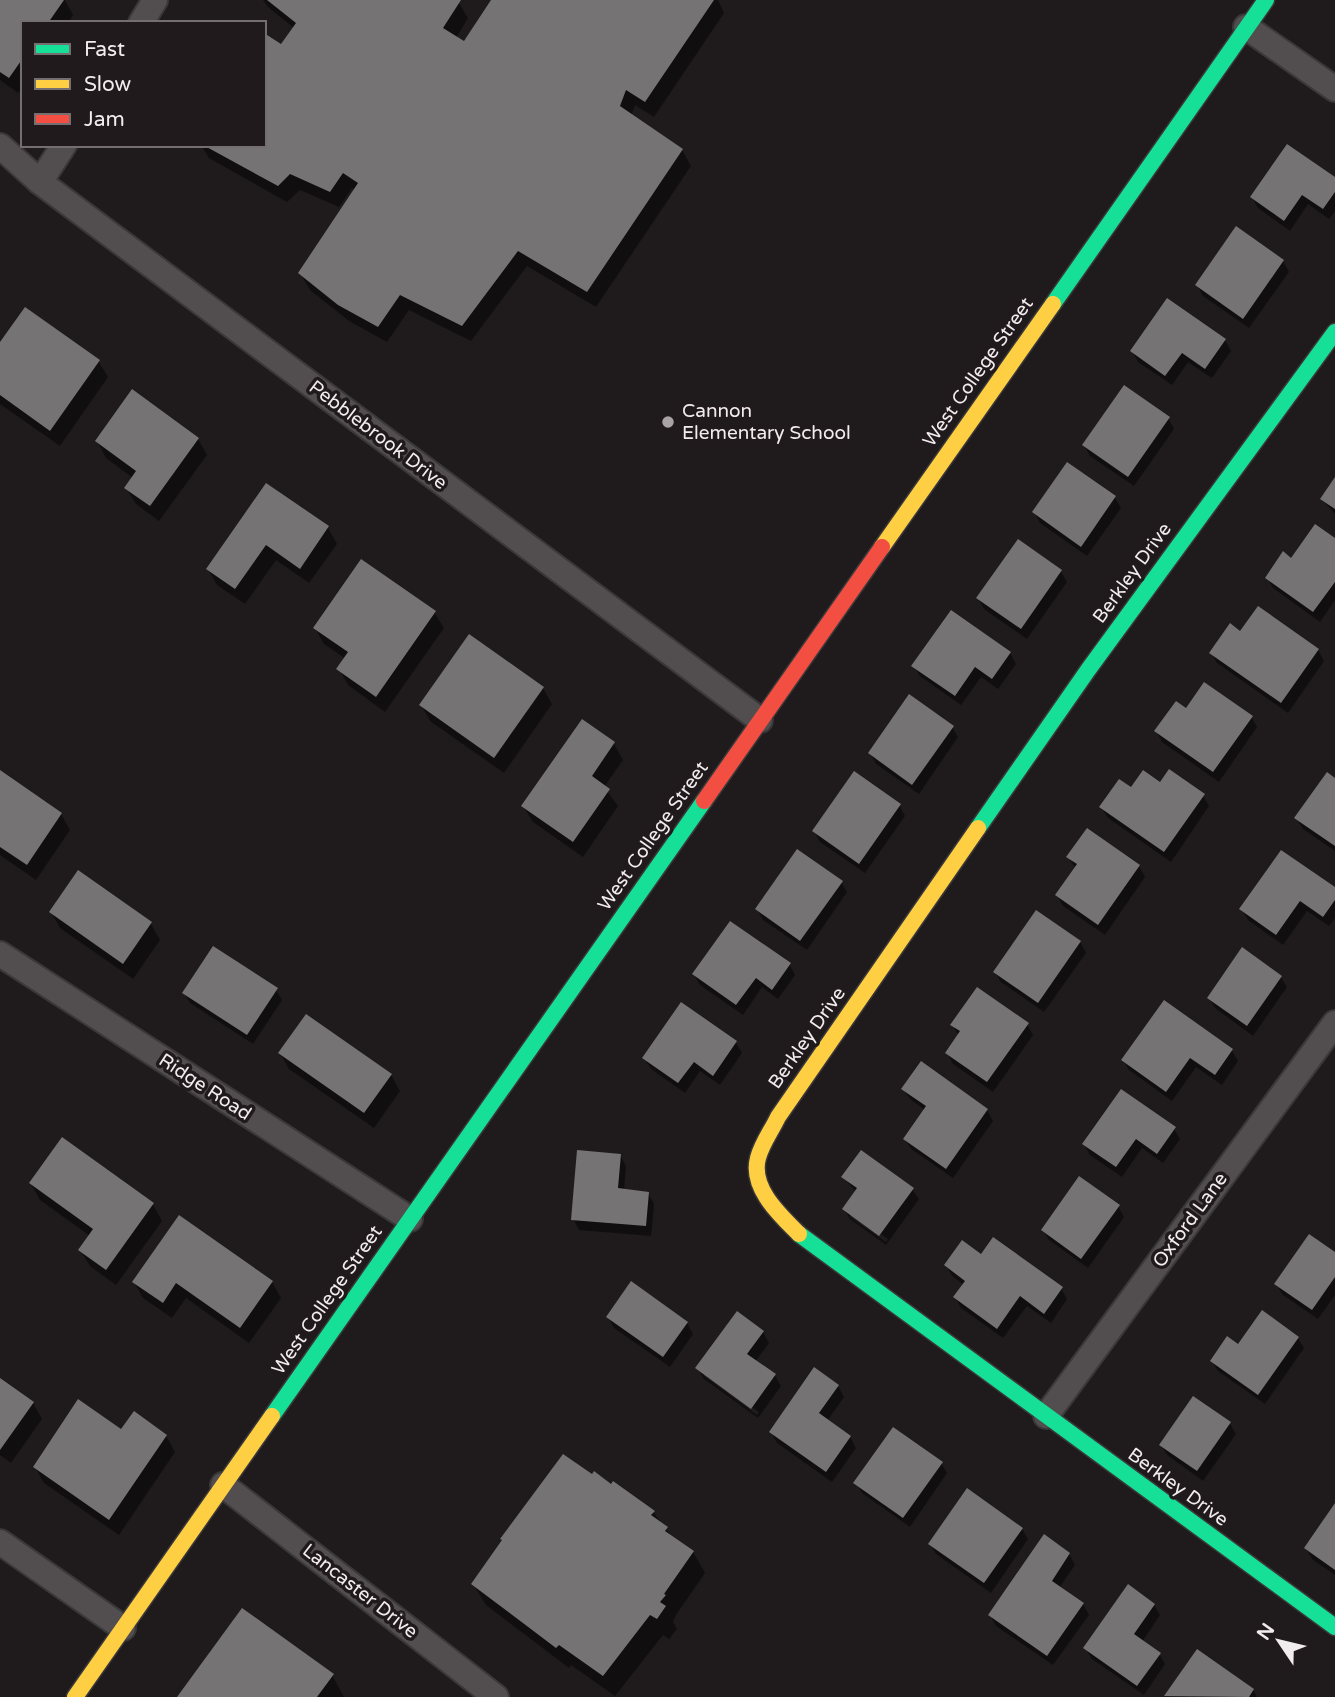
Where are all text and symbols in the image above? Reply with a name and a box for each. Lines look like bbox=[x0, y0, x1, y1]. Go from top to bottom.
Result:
legend bbox=[21, 21, 266, 147]
text: Fast bbox=[84, 37, 125, 62]
text: Slow bbox=[84, 72, 132, 97]
text: Jam bbox=[84, 107, 125, 132]
street label: West College Street bbox=[918, 293, 1038, 451]
street label: Pebblebrook Drive bbox=[305, 376, 451, 494]
place label: Cannon Elementary School bbox=[682, 400, 851, 444]
marker: Cannon Elementary School bbox=[660, 414, 676, 430]
street label: Berkley Drive bbox=[1088, 518, 1176, 628]
street label: West College Street bbox=[593, 757, 713, 915]
street label: Berkley Drive bbox=[764, 983, 850, 1093]
street label: Ridge Road bbox=[155, 1049, 255, 1125]
street label: Oxford Lane bbox=[1148, 1168, 1232, 1272]
street label: West College Street bbox=[267, 1221, 387, 1379]
street label: Berkley Drive bbox=[1123, 1443, 1233, 1531]
street label: Lancaster Drive bbox=[298, 1539, 422, 1643]
north arrow bbox=[1244, 1606, 1314, 1676]
text: N bbox=[1253, 1619, 1279, 1644]

